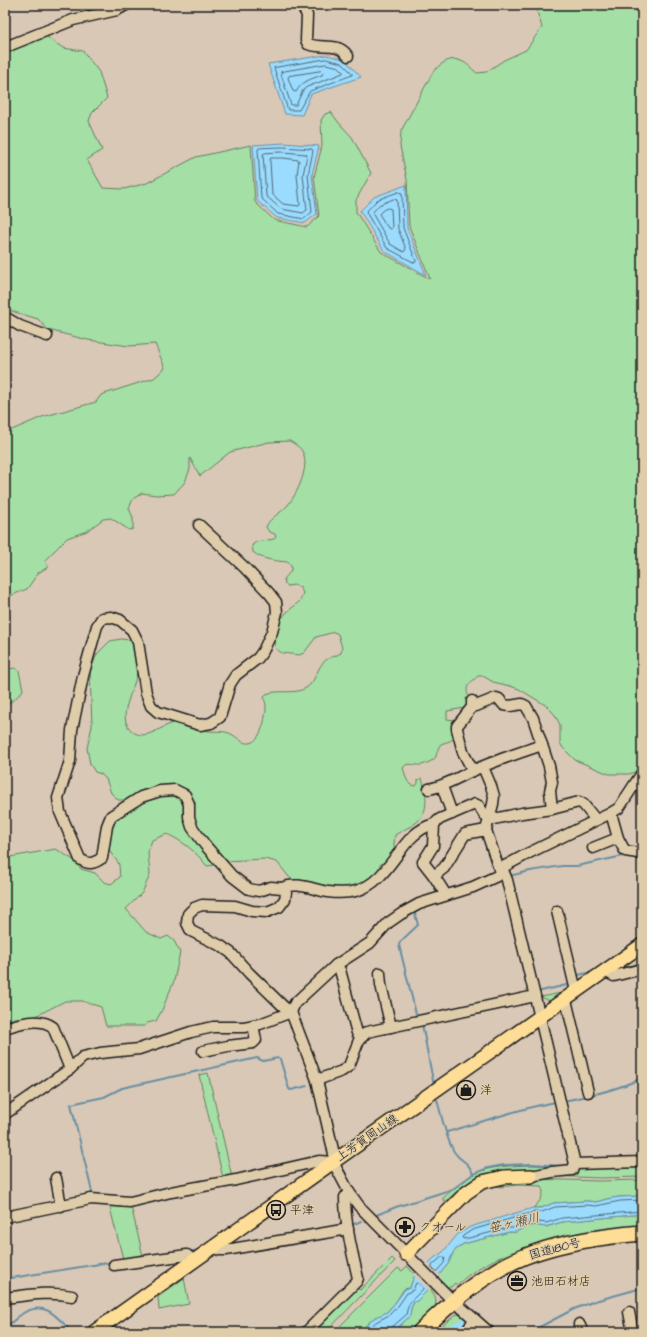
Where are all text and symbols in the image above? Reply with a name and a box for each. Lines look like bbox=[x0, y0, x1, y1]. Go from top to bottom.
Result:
shop icon: 洋 bbox=[455, 1079, 477, 1101]
place label: 洋 bbox=[480, 1082, 492, 1099]
street label: 上芳賀岡山線 bbox=[333, 1110, 401, 1166]
bus stop icon: 平津 bbox=[265, 1199, 287, 1221]
place label: 平津 bbox=[290, 1202, 314, 1219]
water label: 笹ヶ瀬川 bbox=[487, 1208, 541, 1238]
pharmacy icon: クオール bbox=[394, 1216, 416, 1238]
place label: クオール bbox=[419, 1219, 466, 1236]
street label: 国道180号 bbox=[527, 1234, 583, 1264]
office icon: 池田石材店 bbox=[506, 1270, 528, 1292]
place label: 池田石材店 bbox=[531, 1273, 591, 1290]

